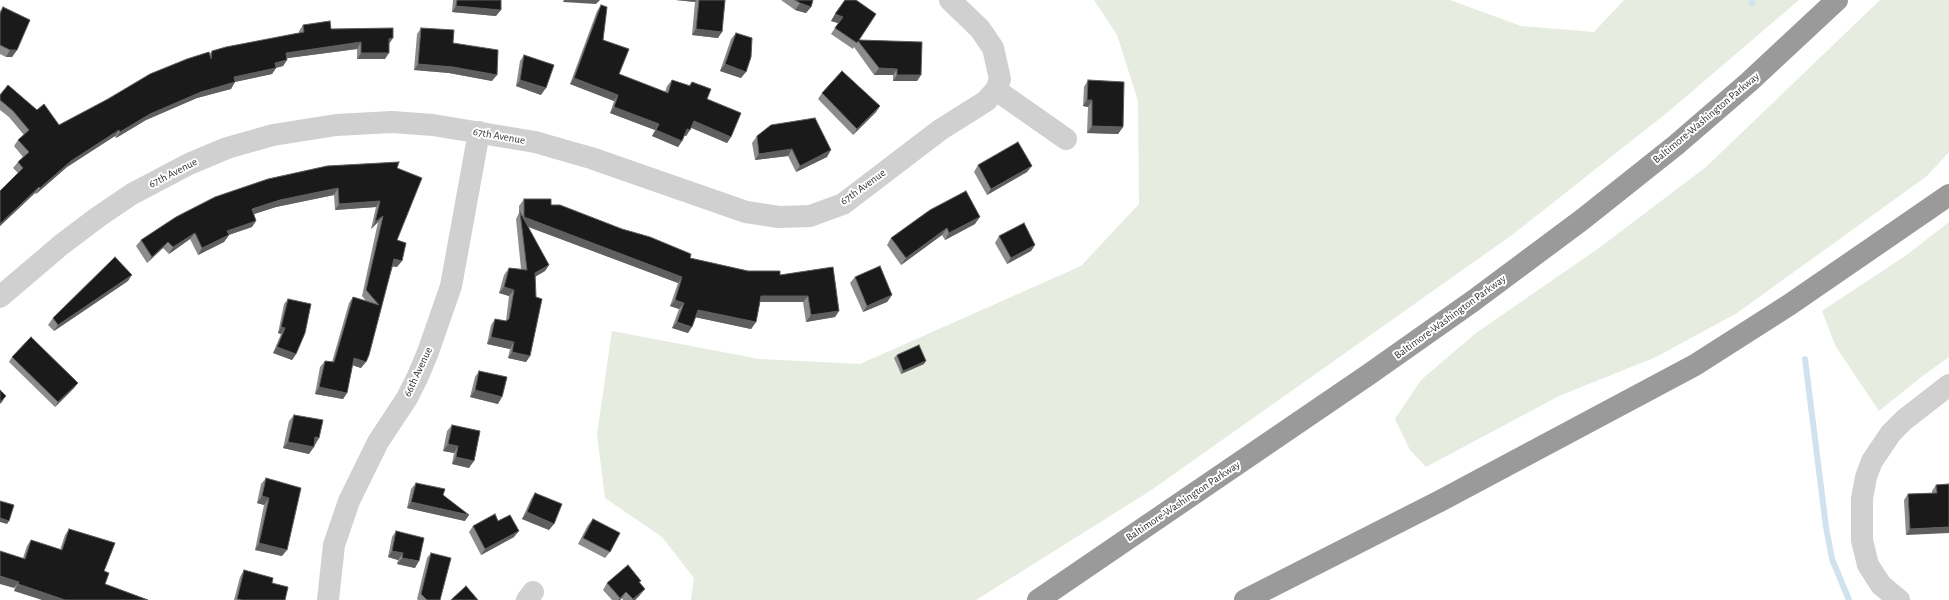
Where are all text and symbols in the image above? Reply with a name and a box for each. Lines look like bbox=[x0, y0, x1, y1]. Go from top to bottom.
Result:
street label: Baltimore-Washington Parkway bbox=[1650, 70, 1762, 166]
street label: 67th Avenue bbox=[472, 125, 526, 147]
street label: 67th Avenue bbox=[146, 155, 200, 191]
street label: 67th Avenue bbox=[838, 166, 888, 208]
street label: Baltimore-Washington Parkway bbox=[1392, 272, 1508, 362]
street label: 66th Avenue bbox=[401, 345, 435, 399]
street label: Baltimore-Washington Parkway bbox=[1123, 458, 1243, 544]

